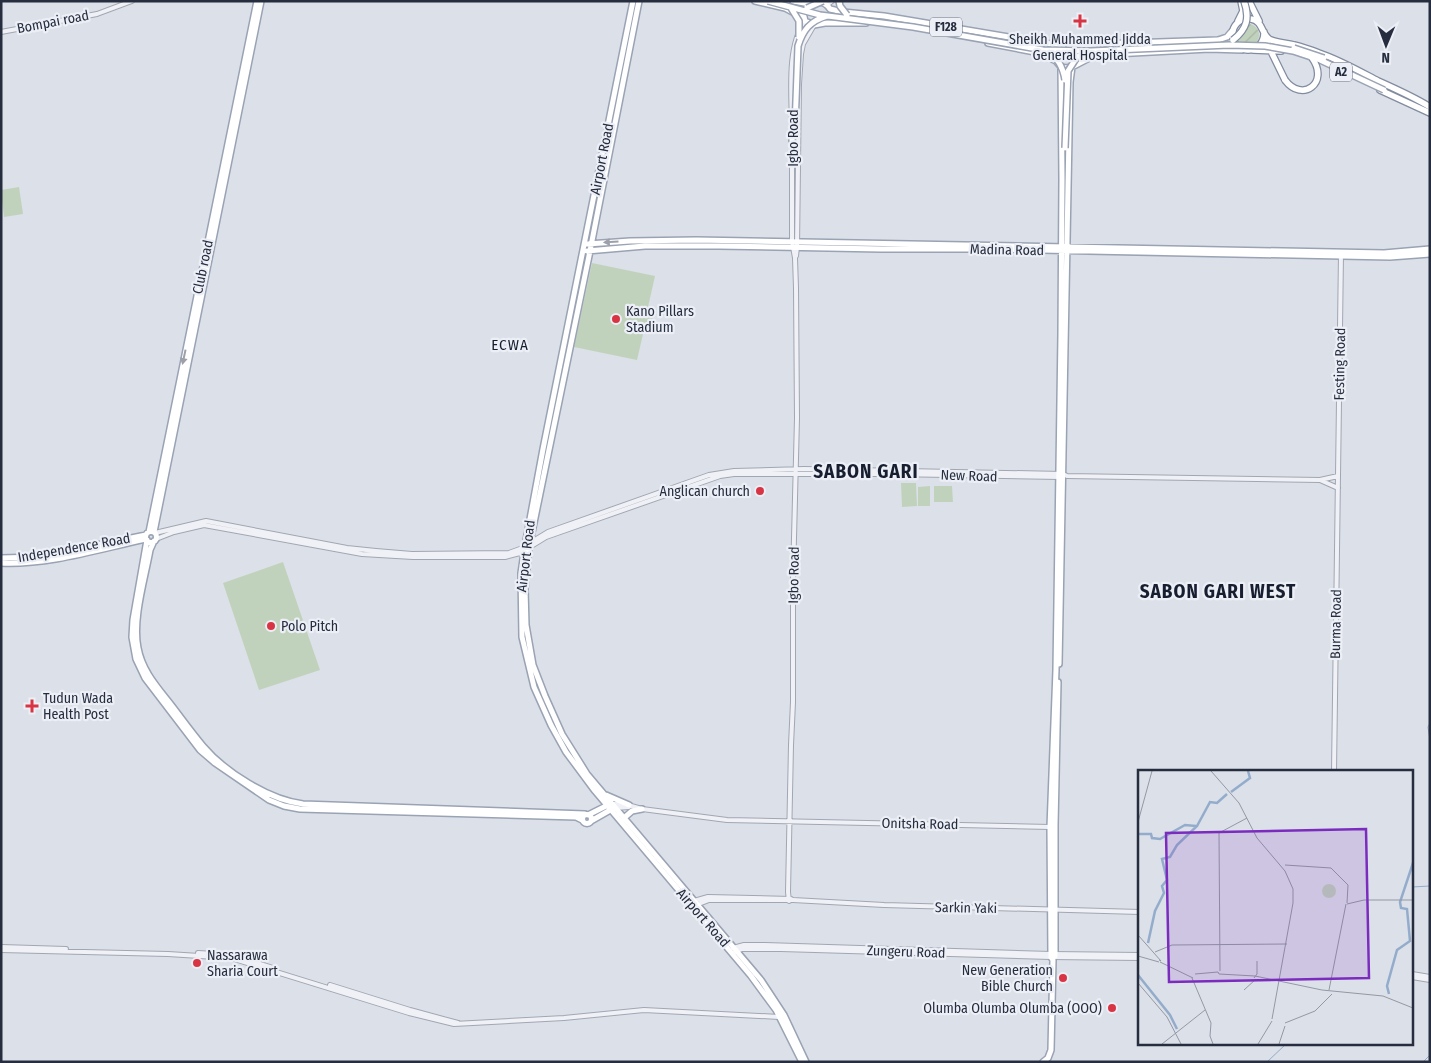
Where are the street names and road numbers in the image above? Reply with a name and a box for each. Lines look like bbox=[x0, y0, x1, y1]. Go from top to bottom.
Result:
street label: Bompai road bbox=[16, 7, 90, 37]
road number: F128 bbox=[930, 18, 962, 36]
road number: A2 bbox=[1330, 62, 1352, 82]
street label: Igbo Road bbox=[785, 109, 802, 167]
street label: Airport Road bbox=[587, 122, 617, 196]
street label: Club road bbox=[189, 238, 217, 296]
street label: Madina Road bbox=[970, 241, 1044, 259]
street label: Festing Road bbox=[1331, 327, 1349, 401]
street label: New Road bbox=[940, 467, 998, 485]
street label: Airport Road bbox=[513, 519, 539, 593]
street label: Independence Road bbox=[16, 530, 132, 566]
street label: Igbo Road bbox=[785, 546, 803, 604]
street label: Burma Road bbox=[1327, 589, 1345, 659]
street label: Onitsha Road bbox=[881, 815, 959, 833]
street label: Airport Road bbox=[673, 885, 733, 951]
street label: Sarkin Yaki bbox=[935, 899, 997, 917]
street label: Zungeru Road bbox=[866, 942, 946, 962]

